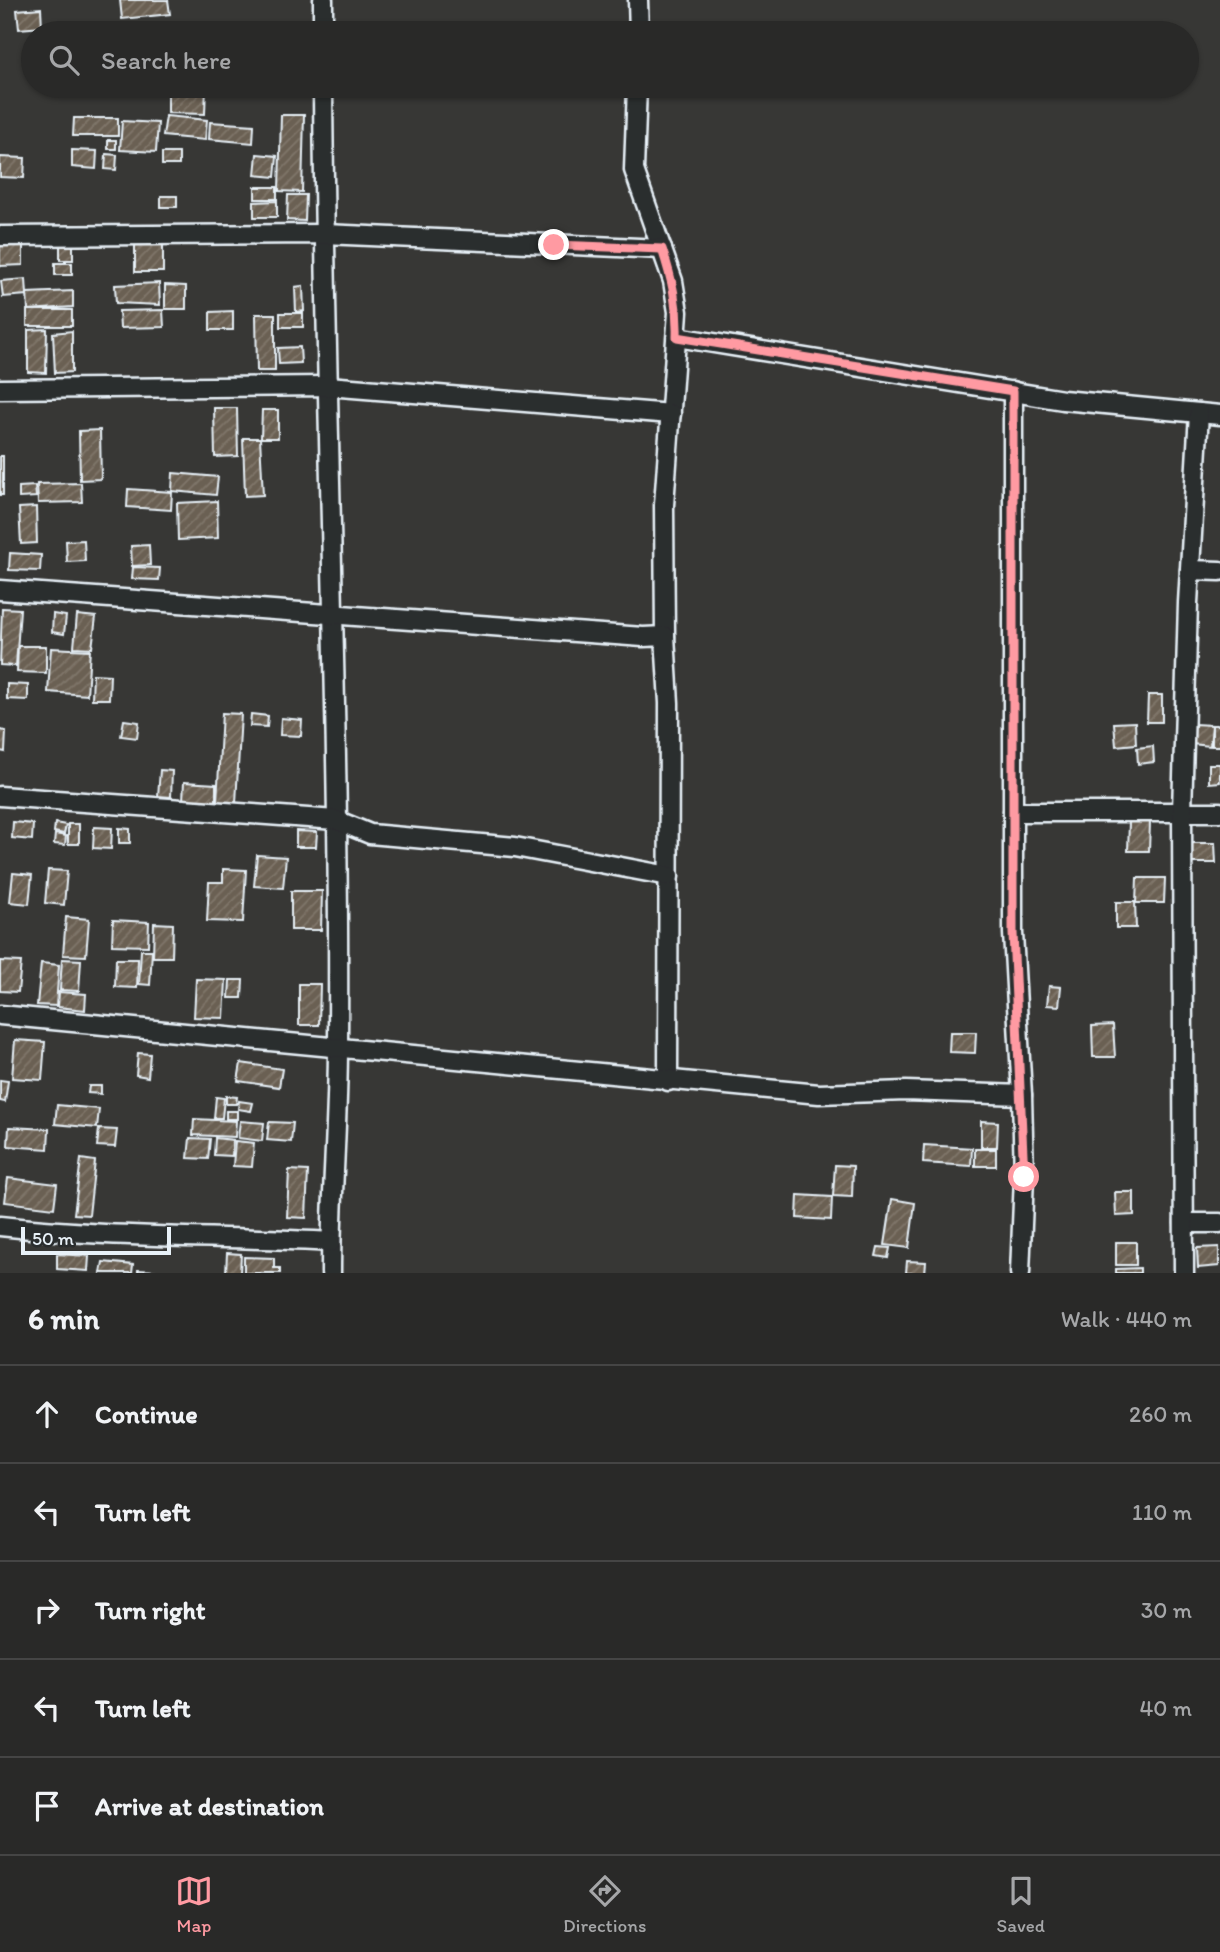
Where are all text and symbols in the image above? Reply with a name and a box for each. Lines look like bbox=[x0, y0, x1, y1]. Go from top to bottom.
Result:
search box bbox=[21, 21, 1199, 98]
icon: search bbox=[45, 41, 83, 79]
text: Search here bbox=[101, 44, 231, 76]
route end bbox=[538, 229, 569, 260]
route start bbox=[1008, 1161, 1039, 1192]
scale bar bbox=[21, 1224, 172, 1256]
text: 50 m bbox=[32, 1227, 74, 1250]
text: 6 min bbox=[28, 1300, 100, 1337]
text: Walk · 440 m bbox=[1061, 1305, 1192, 1333]
icon: ahead bbox=[28, 1395, 66, 1433]
text: Continue bbox=[95, 1398, 198, 1430]
text: 260 m bbox=[1129, 1400, 1192, 1428]
icon: left bbox=[28, 1493, 66, 1531]
text: Turn left bbox=[95, 1496, 191, 1528]
text: 110 m bbox=[1132, 1498, 1192, 1526]
icon: right bbox=[28, 1591, 66, 1629]
text: Turn right bbox=[95, 1594, 206, 1626]
text: 30 m bbox=[1141, 1596, 1192, 1624]
icon: left bbox=[28, 1689, 66, 1727]
text: Turn left bbox=[95, 1692, 191, 1724]
text: 40 m bbox=[1139, 1694, 1192, 1722]
icon: arrive bbox=[28, 1787, 66, 1825]
text: Arrive at destination bbox=[95, 1790, 324, 1822]
tab: Map bbox=[175, 1872, 213, 1937]
tab: Directions bbox=[563, 1872, 647, 1937]
tab: Saved bbox=[997, 1872, 1045, 1937]

